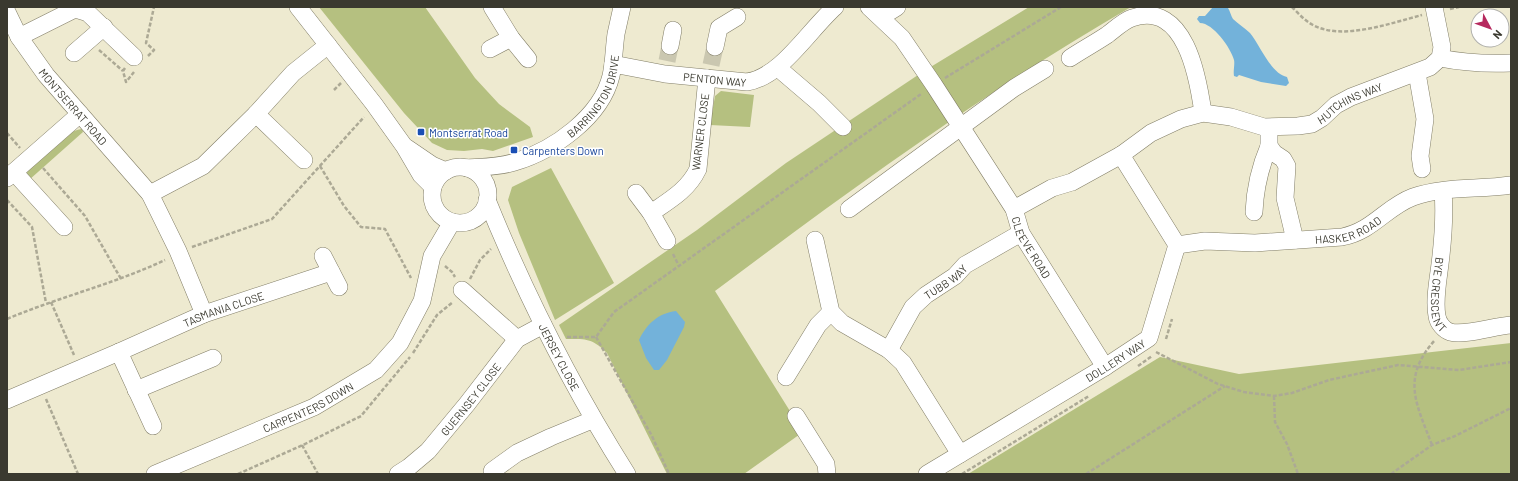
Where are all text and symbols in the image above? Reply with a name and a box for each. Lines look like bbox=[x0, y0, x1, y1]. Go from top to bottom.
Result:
north arrow bbox=[1470, 8, 1510, 48]
text: N bbox=[1491, 28, 1505, 42]
street label: BARRINGTON DRIVE bbox=[564, 54, 620, 140]
street label: MONTSERRAT ROAD bbox=[37, 66, 110, 147]
street label: PENTON WAY bbox=[683, 69, 747, 88]
street label: HUTCHINS WAY bbox=[1315, 79, 1384, 126]
street label: WARNER CLOSE bbox=[689, 92, 711, 171]
place label: Montserrat Road bbox=[429, 126, 508, 139]
marker: Montserrat Road bbox=[416, 127, 426, 137]
place label: Carpenters Down bbox=[522, 144, 604, 157]
marker: Carpenters Down bbox=[509, 145, 519, 155]
street label: HASKER ROAD bbox=[1314, 213, 1383, 245]
street label: CLEEVE ROAD bbox=[1010, 215, 1054, 280]
street label: BYE CRESCENT bbox=[1429, 256, 1450, 334]
street label: TUBB WAY bbox=[921, 261, 969, 301]
street label: TASMANIA CLOSE bbox=[181, 288, 266, 329]
street label: JERSEY CLOSE bbox=[537, 321, 583, 393]
street label: DOLLERY WAY bbox=[1083, 336, 1148, 384]
street label: GUERNSEY CLOSE bbox=[437, 360, 503, 438]
street label: CARPENTERS DOWN bbox=[261, 379, 355, 434]

